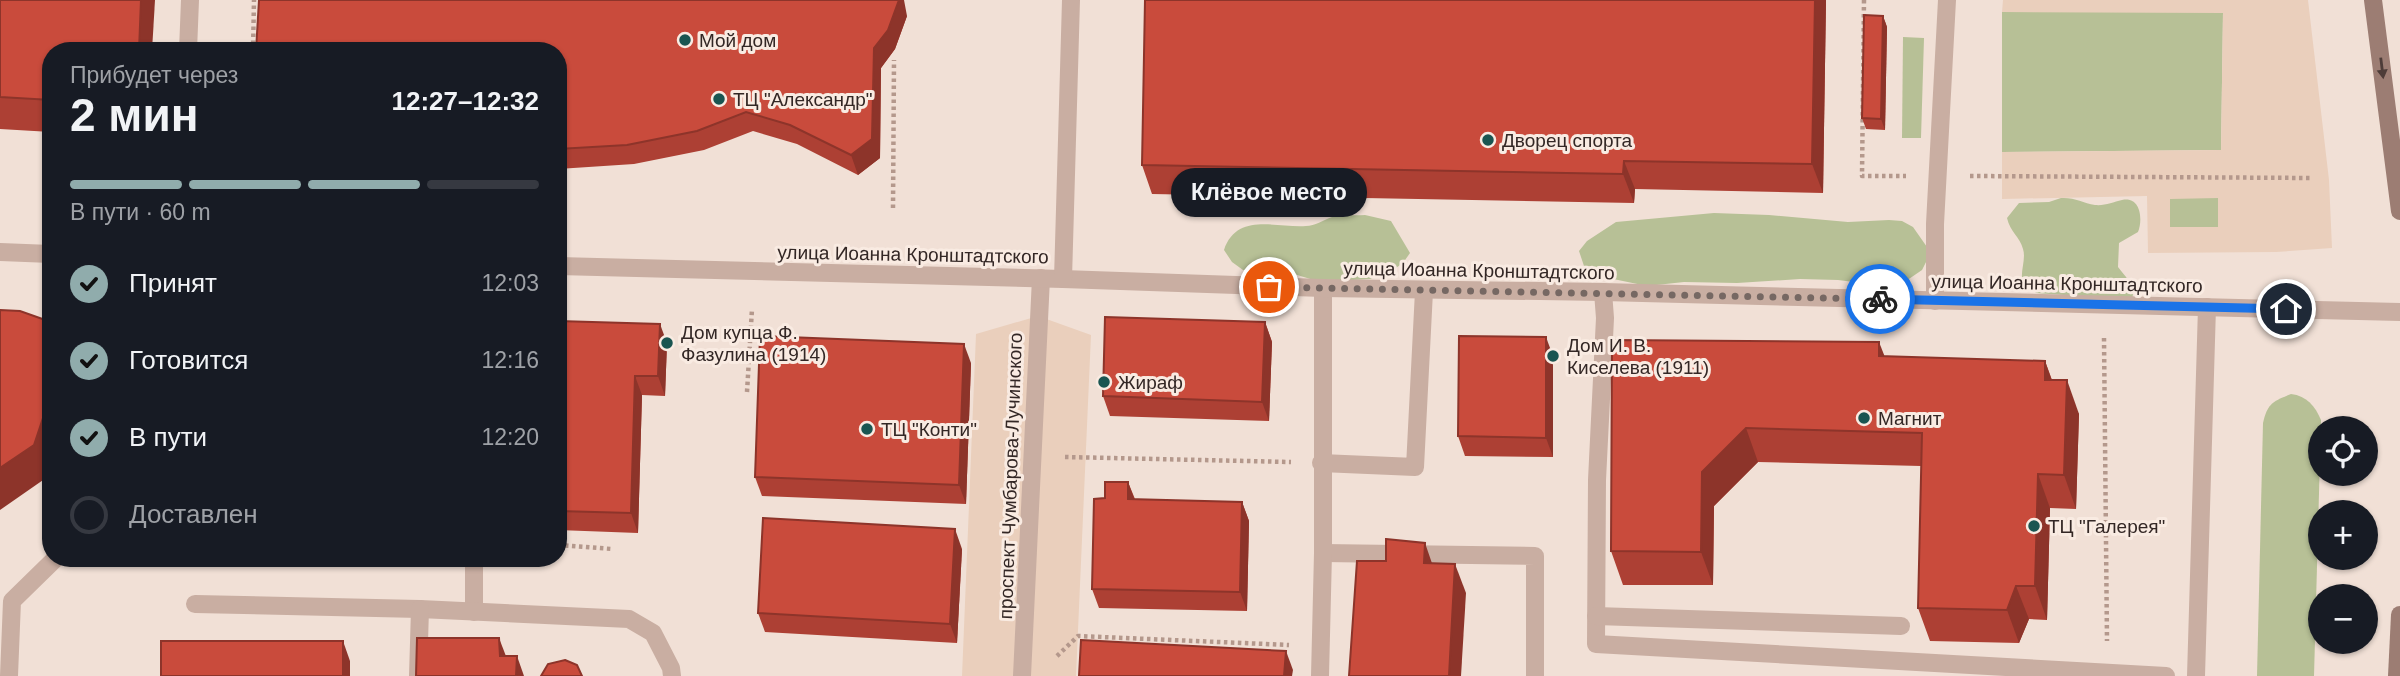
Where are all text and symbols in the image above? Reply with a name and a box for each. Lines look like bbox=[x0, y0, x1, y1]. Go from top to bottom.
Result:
place label: Мой дом bbox=[699, 30, 776, 51]
marker: Мой дом bbox=[677, 32, 693, 48]
one-way arrow bbox=[2376, 57, 2387, 79]
text: Прибудет через bbox=[70, 62, 238, 88]
text: 12:27–12:32 bbox=[392, 86, 539, 116]
text: 2 мин bbox=[70, 89, 198, 141]
place label: ТЦ "Александр" bbox=[733, 89, 873, 110]
marker: ТЦ "Александр" bbox=[711, 91, 727, 107]
place label: Дворец спорта bbox=[1502, 130, 1633, 151]
marker: Дворец спорта bbox=[1480, 132, 1496, 148]
callout: Клёвое место bbox=[1171, 168, 1367, 217]
text: Клёвое место bbox=[1191, 179, 1347, 205]
text: В пути · 60 m bbox=[70, 199, 211, 225]
street label: улица Иоанна Кронштадтского bbox=[777, 242, 1049, 267]
pin bbox=[1239, 257, 1299, 317]
street label: улица Иоанна Кронштадтского bbox=[1343, 258, 1615, 283]
courier bbox=[1845, 264, 1915, 334]
icon: check bbox=[70, 265, 108, 303]
text: Принят bbox=[129, 268, 217, 298]
icon: bag bbox=[1250, 268, 1288, 306]
text: 12:03 bbox=[481, 270, 539, 296]
street label: улица Иоанна Кронштадтского bbox=[1931, 271, 2203, 296]
pin bbox=[2256, 279, 2316, 339]
icon: bike bbox=[1861, 280, 1899, 318]
icon: home bbox=[2267, 290, 2305, 328]
place label: Дом купца Ф. Фазулина (1914) bbox=[681, 322, 826, 365]
street label: проспект Чумбарова-Лучинского bbox=[995, 332, 1026, 620]
marker: Дом купца Ф. Фазулина (1914) bbox=[659, 335, 675, 351]
place label: Дом И. В. Киселева (1911) bbox=[1567, 335, 1709, 378]
icon: check bbox=[70, 342, 108, 380]
text: Готовится bbox=[129, 345, 248, 375]
text: 12:16 bbox=[481, 347, 539, 373]
marker: Дом И. В. Киселева (1911) bbox=[1545, 348, 1561, 364]
place label: Жираф bbox=[1118, 372, 1183, 393]
marker: Жираф bbox=[1096, 374, 1112, 390]
place label: Магнит bbox=[1878, 408, 1942, 429]
marker: Магнит bbox=[1856, 410, 1872, 426]
map controls bbox=[2308, 416, 2378, 654]
button: locate bbox=[2308, 416, 2378, 486]
icon: check bbox=[70, 419, 108, 457]
place label: ТЦ "Конти" bbox=[881, 419, 977, 440]
marker: ТЦ "Конти" bbox=[859, 421, 875, 437]
text: В пути bbox=[129, 422, 207, 452]
text: 12:20 bbox=[481, 424, 539, 450]
text: Доставлен bbox=[129, 499, 258, 529]
button: + bbox=[2308, 500, 2378, 570]
place label: ТЦ "Галерея" bbox=[2048, 516, 2165, 537]
marker: ТЦ "Галерея" bbox=[2026, 518, 2042, 534]
button: − bbox=[2308, 584, 2378, 654]

